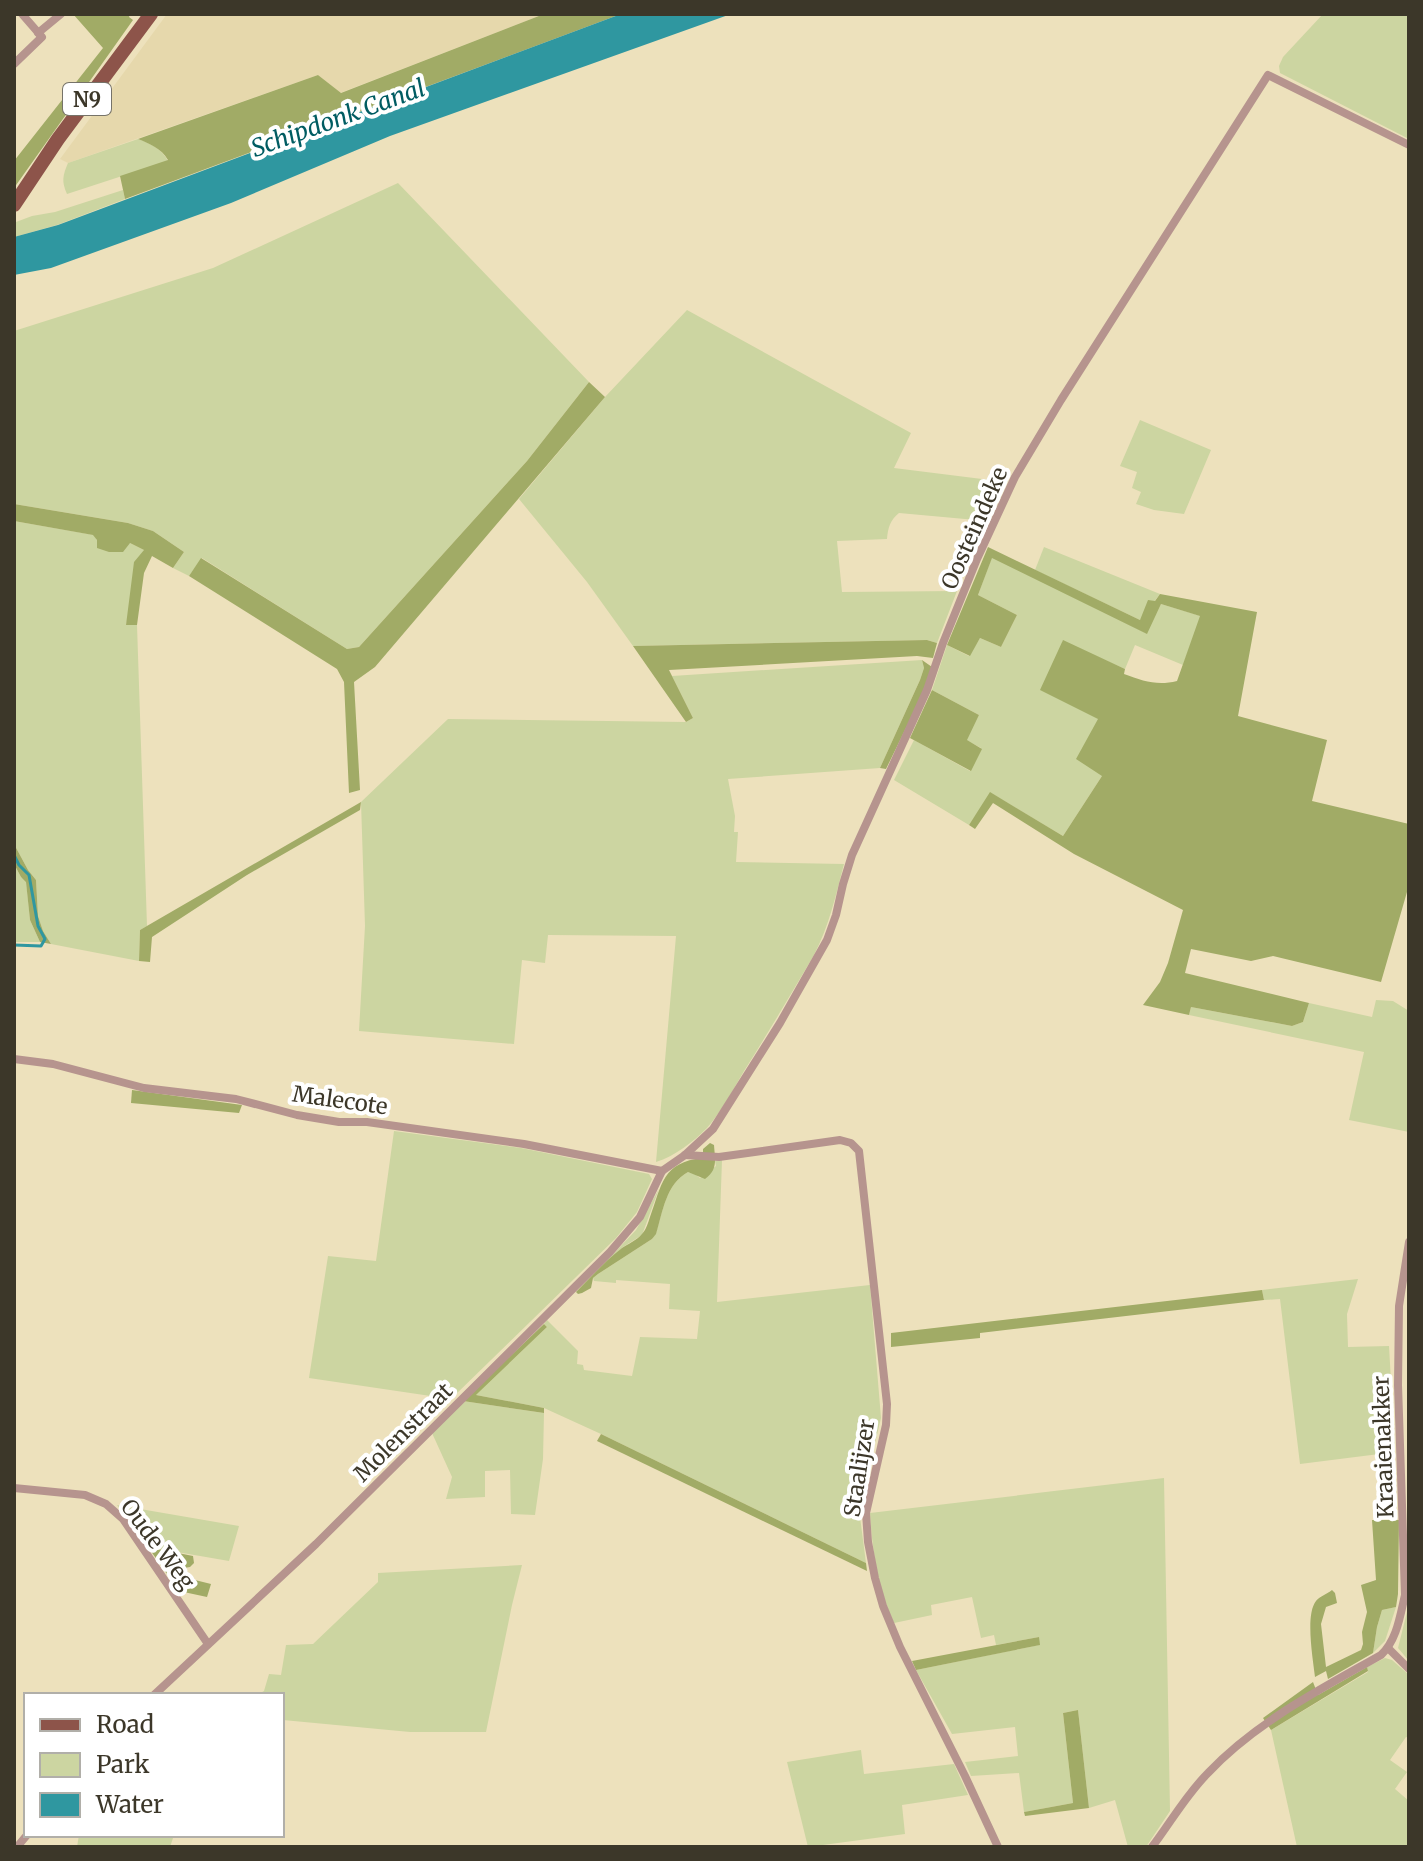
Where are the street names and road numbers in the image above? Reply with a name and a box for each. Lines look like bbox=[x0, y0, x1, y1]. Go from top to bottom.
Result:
road number: N9 bbox=[63, 83, 111, 115]
street label: Oosteindeke bbox=[935, 462, 1013, 594]
street label: Malecote bbox=[291, 1079, 389, 1121]
street label: Kraaienakker bbox=[1367, 1375, 1399, 1519]
street label: Molenstraat bbox=[348, 1376, 459, 1487]
street label: Staalijzer bbox=[837, 1417, 881, 1519]
street label: Oude Weg bbox=[115, 1493, 201, 1595]

